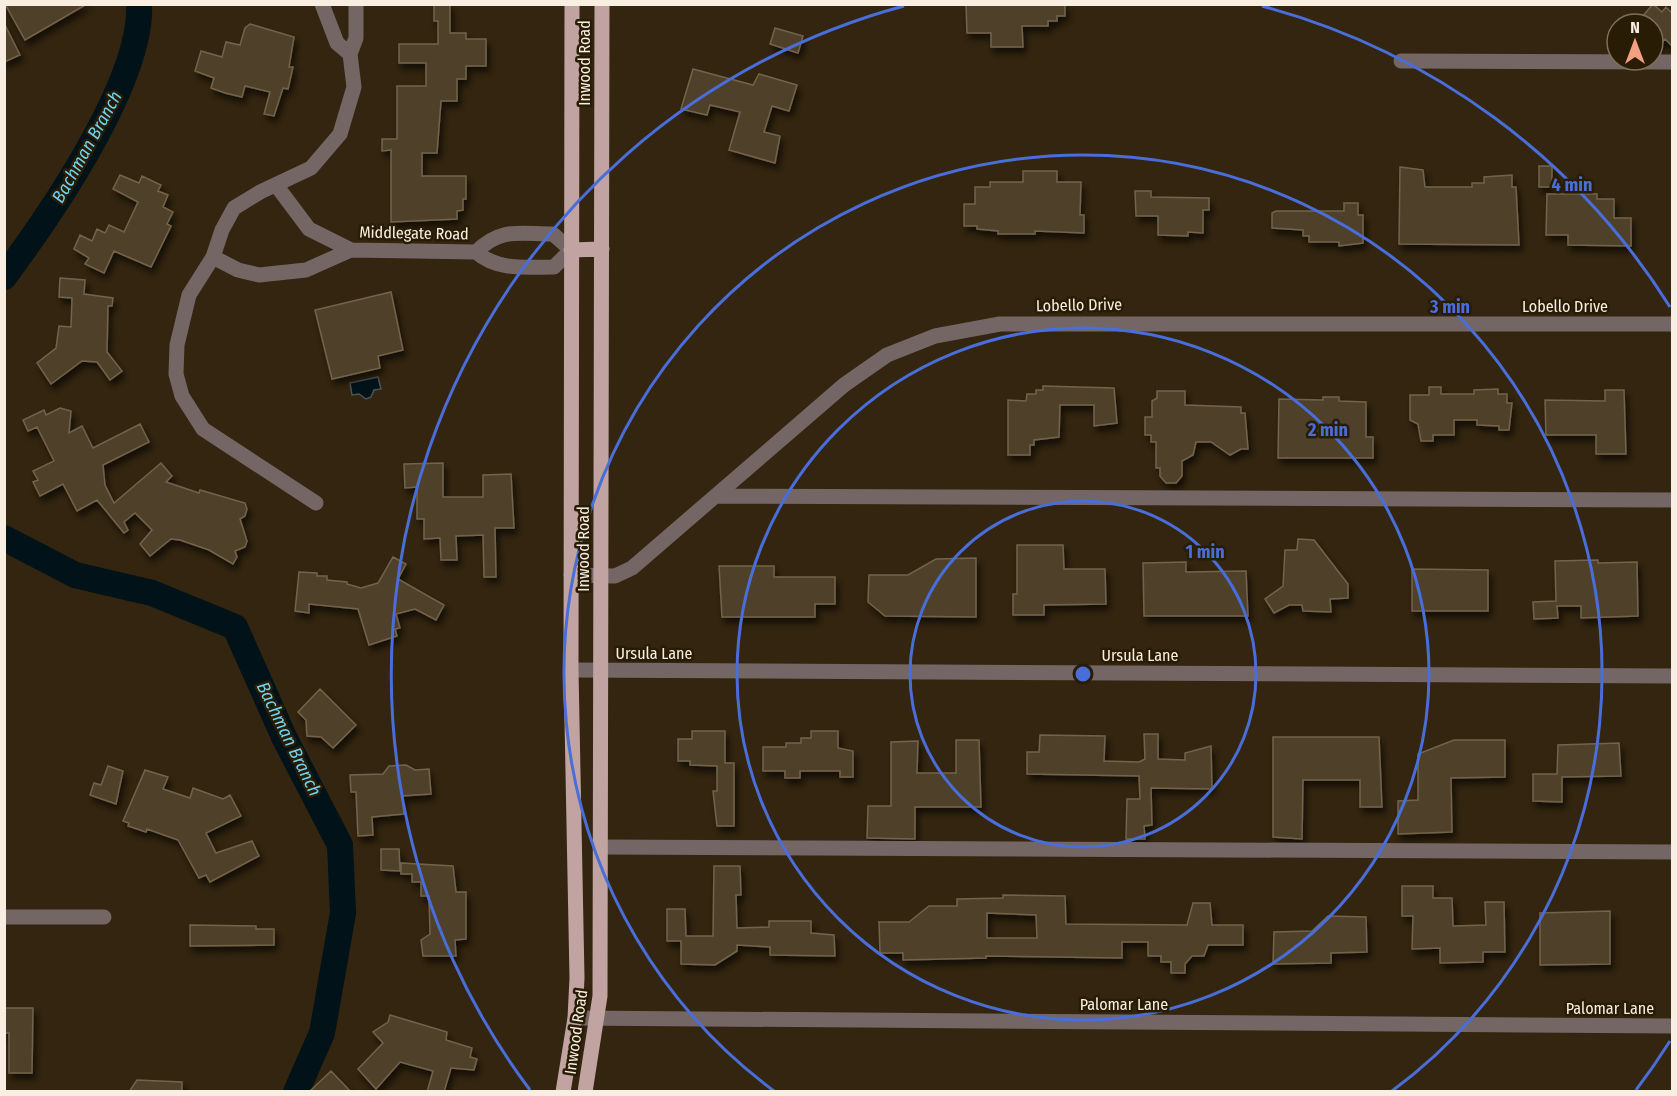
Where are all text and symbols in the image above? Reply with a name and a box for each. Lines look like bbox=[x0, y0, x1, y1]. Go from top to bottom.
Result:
north arrow bbox=[1605, 12, 1665, 72]
text: N bbox=[1630, 18, 1640, 37]
street label: Inwood Road bbox=[575, 20, 594, 106]
water label: Bachman Branch bbox=[47, 87, 127, 207]
text: 4 min bbox=[1552, 174, 1592, 196]
street label: Middlegate Road bbox=[359, 223, 469, 243]
street label: Lobello Drive bbox=[1036, 295, 1122, 315]
text: 3 min bbox=[1429, 296, 1470, 318]
street label: Lobello Drive bbox=[1522, 297, 1608, 316]
text: 2 min bbox=[1307, 419, 1348, 441]
street label: Inwood Road bbox=[574, 506, 593, 592]
text: 1 min bbox=[1185, 541, 1225, 563]
street label: Ursula Lane bbox=[616, 644, 693, 663]
street label: Ursula Lane bbox=[1102, 646, 1179, 665]
centre of rings bbox=[1073, 664, 1093, 684]
water label: Bachman Branch bbox=[252, 678, 326, 800]
street label: Inwood Road bbox=[561, 988, 591, 1076]
street label: Palomar Lane bbox=[1080, 995, 1168, 1014]
street label: Palomar Lane bbox=[1566, 999, 1654, 1018]

